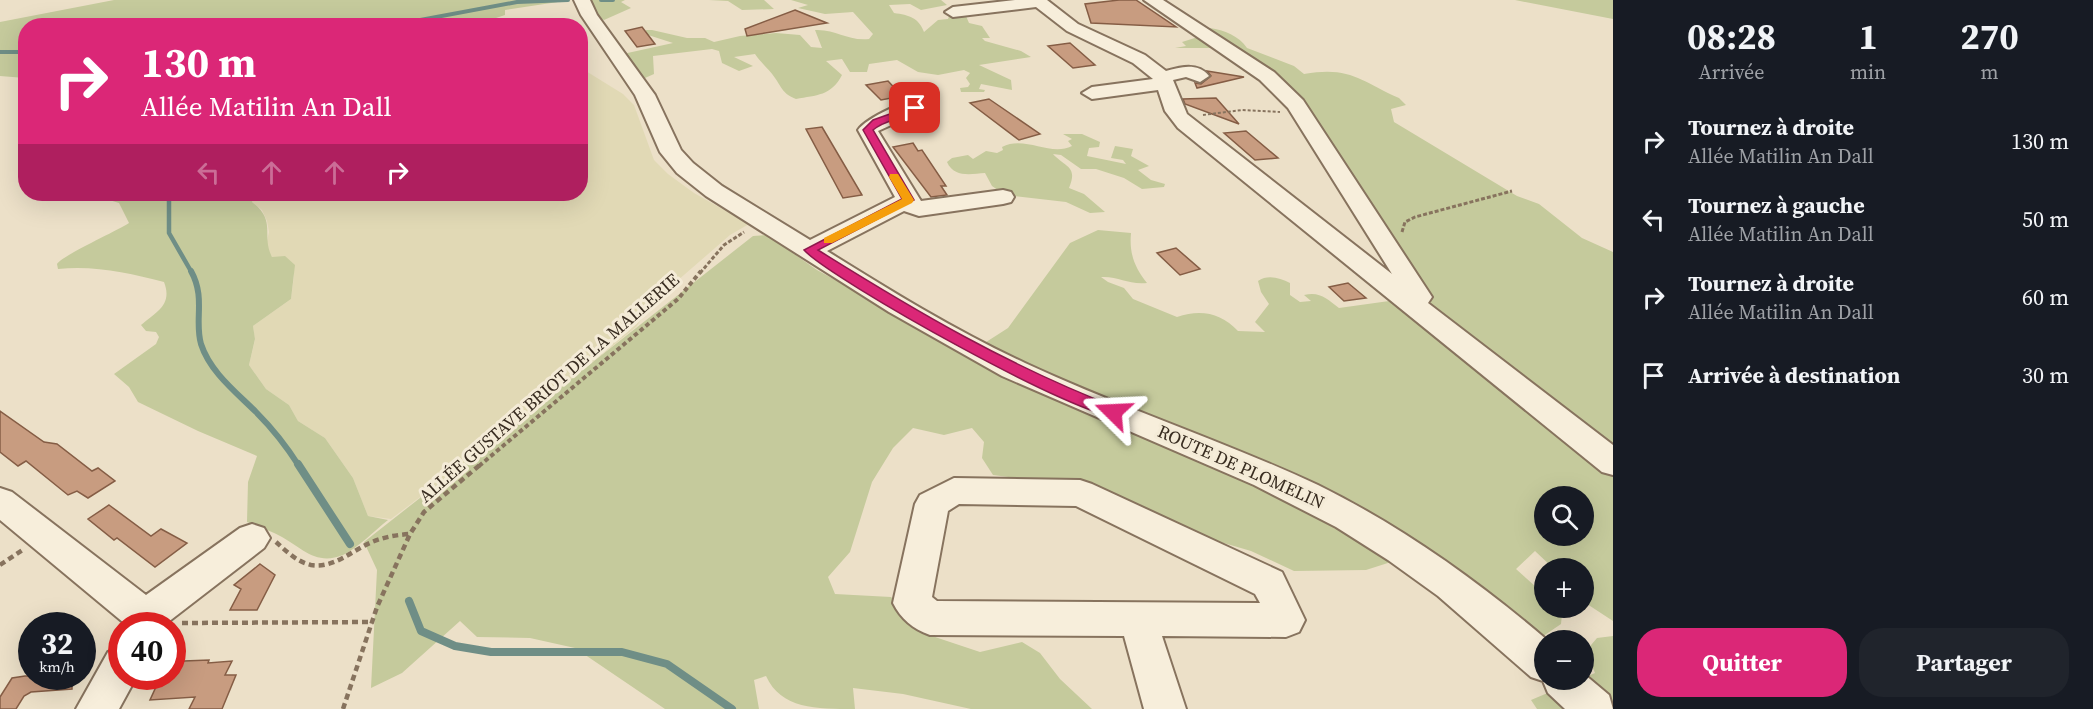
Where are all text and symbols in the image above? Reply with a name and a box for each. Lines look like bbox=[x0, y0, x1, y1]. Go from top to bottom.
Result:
text: 08:28 bbox=[1687, 12, 1776, 61]
text: 1 bbox=[1858, 12, 1878, 61]
text: 270 bbox=[1960, 12, 2019, 61]
text: 130 m bbox=[141, 33, 256, 91]
icon: right bbox=[42, 42, 120, 120]
text: Arrivée bbox=[1699, 58, 1765, 86]
text: min bbox=[1850, 58, 1886, 86]
text: m bbox=[1981, 58, 1999, 86]
pin bbox=[889, 82, 940, 133]
text: Allée Matilin An Dall bbox=[141, 88, 392, 125]
icon: arrive bbox=[898, 91, 931, 124]
text: Tournez à droite bbox=[1688, 112, 1854, 142]
icon: right bbox=[1637, 125, 1670, 158]
text: 130 m bbox=[2011, 126, 2069, 156]
text: Allée Matilin An Dall bbox=[1688, 142, 1874, 170]
icon: left bbox=[192, 156, 225, 189]
icon: ahead bbox=[255, 156, 288, 189]
icon: ahead bbox=[318, 156, 351, 189]
icon: right bbox=[381, 156, 414, 189]
text: Tournez à gauche bbox=[1688, 190, 1865, 220]
icon: left bbox=[1637, 203, 1670, 236]
text: 50 m bbox=[2022, 204, 2069, 234]
text: Allée Matilin An Dall bbox=[1688, 220, 1874, 248]
street label: ALLÉE GUSTAVE BRIOT DE LA MALLERIE bbox=[413, 267, 685, 508]
text: Tournez à droite bbox=[1688, 268, 1854, 298]
icon: right bbox=[1637, 281, 1670, 314]
text: 60 m bbox=[2022, 282, 2069, 312]
text: Allée Matilin An Dall bbox=[1688, 298, 1874, 326]
icon: arrive bbox=[1637, 359, 1670, 392]
text: Arrivée à destination bbox=[1688, 360, 1900, 390]
text: 30 m bbox=[2022, 360, 2069, 390]
position arrow bbox=[1081, 380, 1145, 444]
street label: ROUTE DE PLOMELIN bbox=[1154, 418, 1329, 515]
map controls bbox=[1534, 486, 1594, 690]
button: search bbox=[1534, 486, 1594, 546]
button: + bbox=[1534, 558, 1594, 618]
speed limit sign: 40 bbox=[108, 612, 186, 690]
text: 32 bbox=[41, 623, 73, 664]
button: Quitter bbox=[1637, 628, 1847, 697]
button: Partager bbox=[1859, 628, 2069, 697]
button: − bbox=[1534, 630, 1594, 690]
text: km/h bbox=[39, 656, 75, 677]

